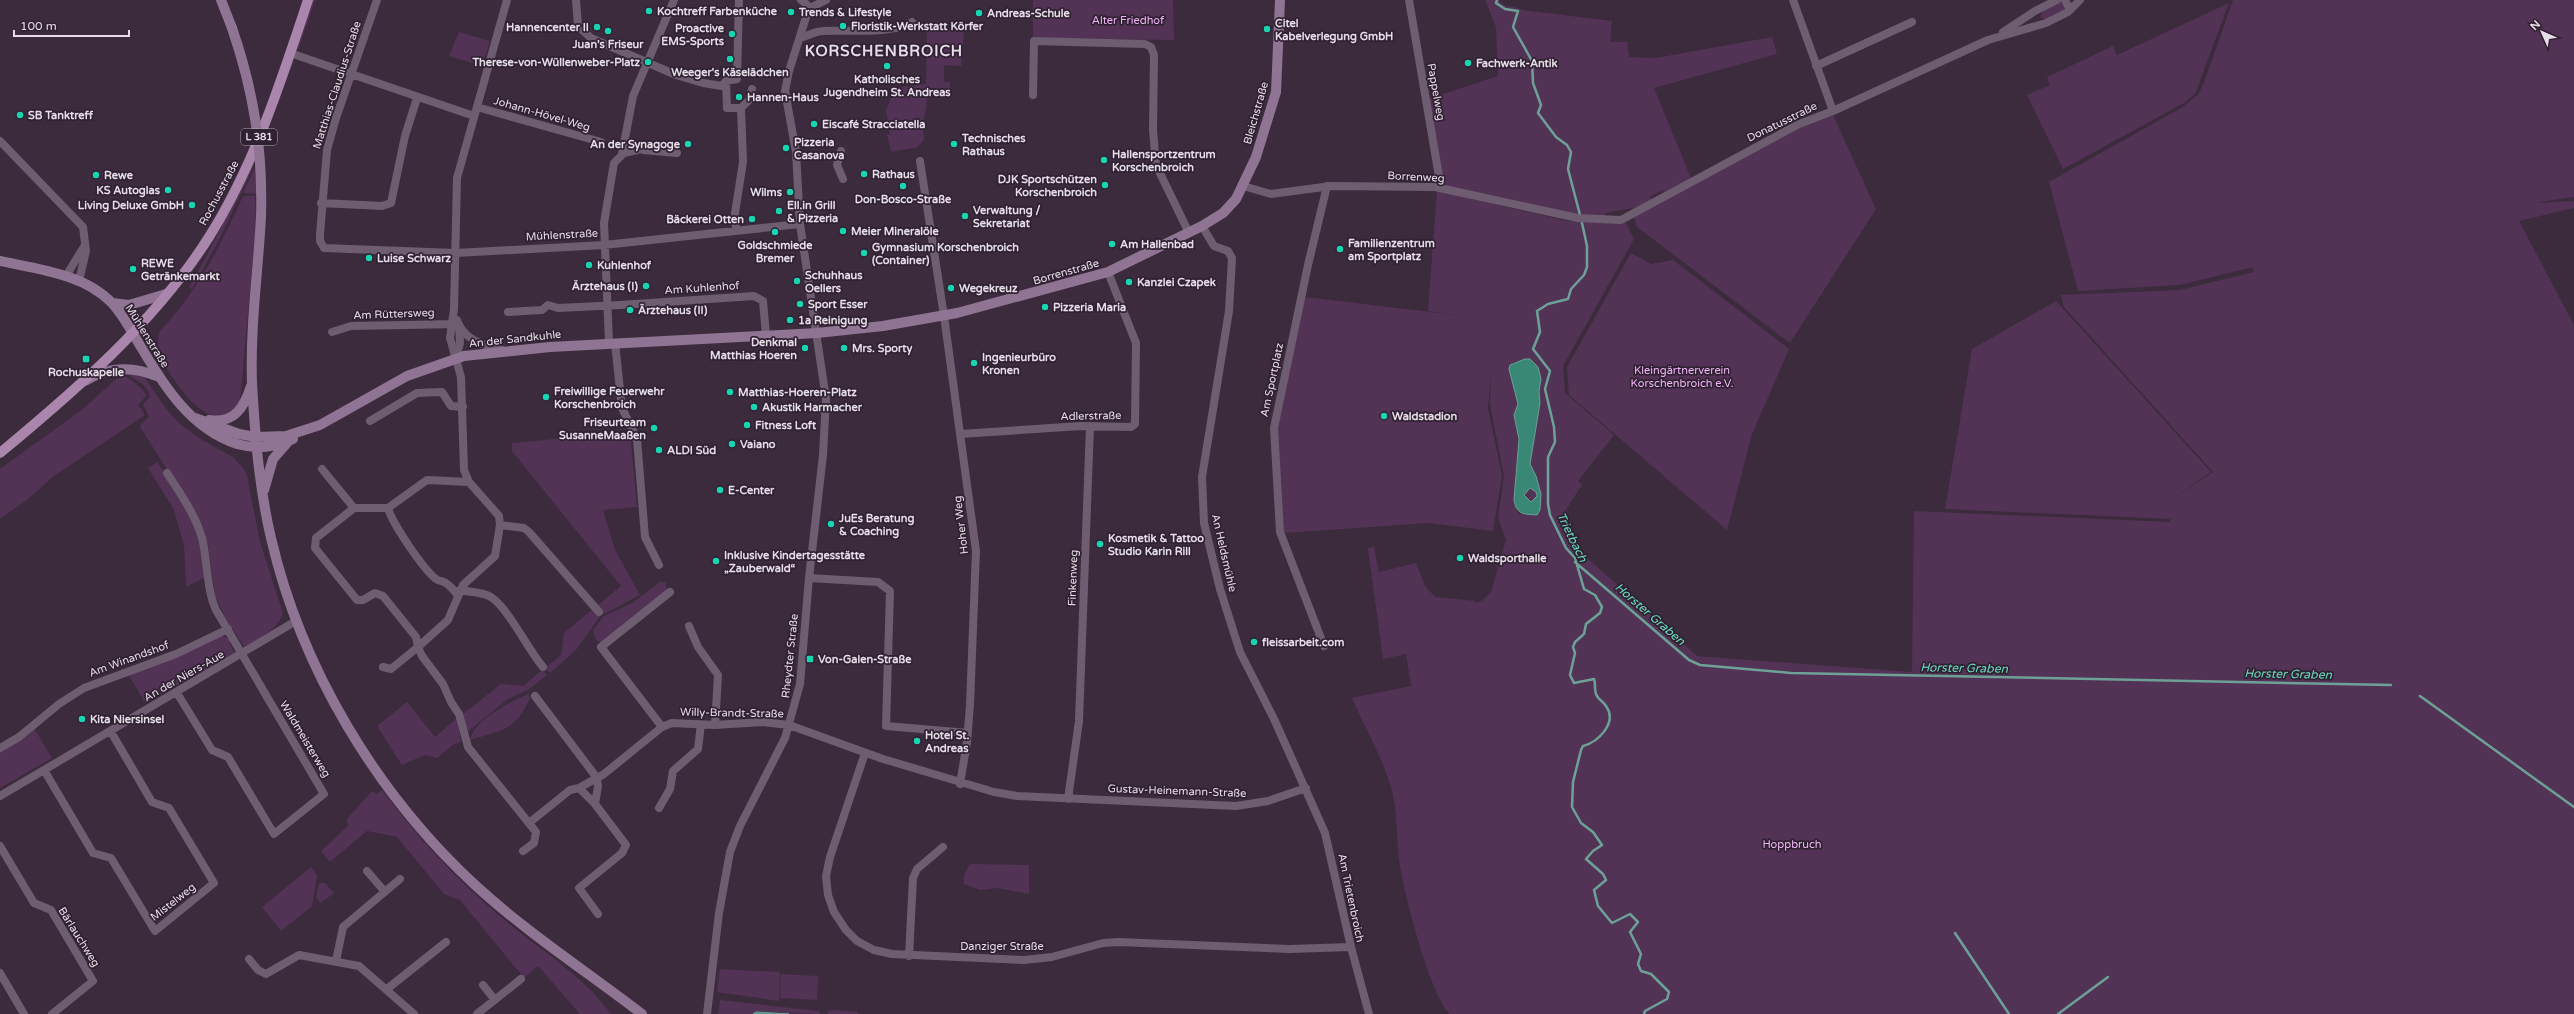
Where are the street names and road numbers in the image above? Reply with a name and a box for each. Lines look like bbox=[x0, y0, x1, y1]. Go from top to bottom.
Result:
street label: Matthias-Claudius-Straße bbox=[310, 19, 364, 151]
street label: Pappelweg bbox=[1425, 62, 1447, 122]
street label: Bleichstraße bbox=[1241, 80, 1271, 146]
street label: Johann-Hövel-Weg bbox=[492, 94, 592, 134]
street label: Donatusstraße bbox=[1745, 99, 1819, 145]
road number: L 381 bbox=[241, 129, 277, 145]
street label: Rochusstraße bbox=[196, 158, 242, 228]
street label: Borrenweg bbox=[1387, 169, 1445, 185]
street label: Mühlenstraße bbox=[526, 227, 598, 243]
street label: Borrenstraße bbox=[1031, 256, 1101, 288]
street label: Am Kuhlenhof bbox=[664, 279, 741, 297]
street label: Mühlenstraße bbox=[122, 302, 172, 370]
street label: Am Rüttersweg bbox=[353, 306, 435, 322]
street label: An der Sandkuhle bbox=[468, 328, 562, 350]
street label: Am Sportplatz bbox=[1258, 341, 1286, 418]
street label: Adlerstraße bbox=[1060, 409, 1122, 423]
street label: Hoher Weg bbox=[951, 495, 971, 555]
street label: An Heldsmühle bbox=[1209, 513, 1239, 593]
street label: Finkenweg bbox=[1066, 549, 1080, 606]
street label: Rheydter Straße bbox=[779, 613, 801, 699]
street label: Am Winandshof bbox=[87, 638, 172, 680]
street label: An der Niers-Aue bbox=[142, 648, 226, 704]
street label: Waldmeisterweg bbox=[277, 698, 333, 780]
street label: Willy-Brandt-Straße bbox=[680, 706, 784, 720]
street label: Gustav-Heinemann-Straße bbox=[1107, 782, 1247, 800]
street label: Am Trietenbroich bbox=[1335, 852, 1367, 944]
street label: Mistelweg bbox=[148, 880, 198, 924]
street label: Bärlauchweg bbox=[56, 905, 103, 969]
street label: Danziger Straße bbox=[960, 940, 1044, 953]

